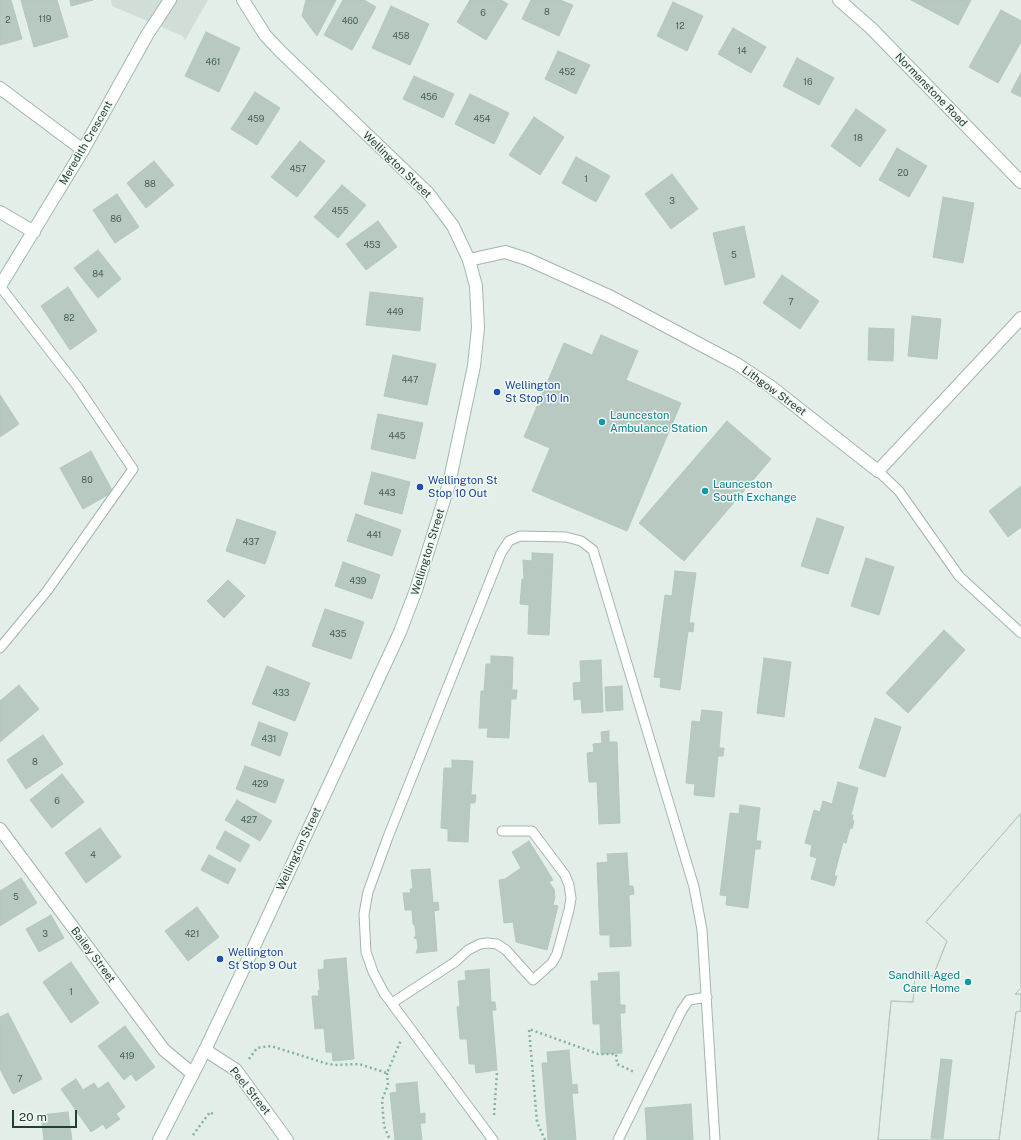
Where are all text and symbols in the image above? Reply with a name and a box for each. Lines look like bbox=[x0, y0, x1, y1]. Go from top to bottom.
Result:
house number: 8 bbox=[544, 7, 550, 17]
house number: 6 bbox=[480, 8, 486, 18]
house number: 119 bbox=[39, 14, 51, 24]
house number: 2 bbox=[5, 15, 11, 25]
house number: 460 bbox=[342, 16, 358, 26]
house number: 12 bbox=[675, 21, 685, 31]
house number: 458 bbox=[392, 31, 410, 41]
house number: 14 bbox=[737, 46, 747, 56]
street label: Normanstone Road bbox=[892, 50, 970, 130]
house number: 461 bbox=[206, 57, 220, 67]
house number: 452 bbox=[559, 67, 575, 77]
house number: 16 bbox=[803, 77, 813, 87]
house number: 456 bbox=[421, 92, 437, 102]
street label: Meredith Crescent bbox=[57, 99, 115, 187]
house number: 459 bbox=[248, 114, 264, 124]
house number: 454 bbox=[473, 114, 491, 124]
street label: Wellington Street bbox=[360, 129, 434, 201]
house number: 18 bbox=[853, 133, 863, 143]
house number: 457 bbox=[290, 164, 306, 174]
house number: 20 bbox=[898, 168, 908, 178]
house number: 1 bbox=[584, 174, 588, 184]
house number: 88 bbox=[144, 179, 156, 189]
house number: 3 bbox=[669, 196, 675, 206]
house number: 455 bbox=[331, 206, 349, 216]
house number: 86 bbox=[110, 214, 122, 224]
house number: 453 bbox=[363, 240, 381, 250]
house number: 5 bbox=[731, 250, 737, 260]
house number: 84 bbox=[92, 269, 104, 279]
house number: 7 bbox=[788, 297, 794, 307]
house number: 449 bbox=[387, 307, 403, 317]
house number: 82 bbox=[63, 313, 75, 323]
street label: Lithgow Street bbox=[739, 363, 809, 419]
house number: 447 bbox=[402, 375, 418, 385]
place label: Wellington St Stop 10 In bbox=[505, 379, 569, 405]
marker: Wellington St Stop 10 In bbox=[492, 387, 502, 397]
place label: Launceston Ambulance Station bbox=[610, 409, 708, 435]
marker: Launceston Ambulance Station bbox=[597, 417, 607, 427]
house number: 445 bbox=[388, 431, 406, 441]
place label: Wellington St Stop 10 Out bbox=[428, 474, 498, 500]
house number: 80 bbox=[81, 475, 93, 485]
place label: Launceston South Exchange bbox=[713, 478, 797, 504]
marker: Wellington St Stop 10 Out bbox=[415, 482, 425, 492]
marker: Launceston South Exchange bbox=[700, 486, 710, 496]
house number: 443 bbox=[379, 488, 395, 498]
street label: Wellington Street bbox=[409, 507, 447, 597]
house number: 441 bbox=[367, 530, 381, 540]
house number: 437 bbox=[243, 537, 259, 547]
house number: 439 bbox=[350, 576, 366, 586]
house number: 435 bbox=[329, 629, 347, 639]
house number: 433 bbox=[273, 688, 289, 698]
house number: 431 bbox=[262, 734, 276, 744]
house number: 8 bbox=[32, 757, 38, 767]
house number: 429 bbox=[252, 779, 268, 789]
house number: 6 bbox=[54, 796, 60, 806]
street label: Wellington Street bbox=[274, 805, 324, 893]
house number: 427 bbox=[241, 815, 257, 825]
house number: 4 bbox=[90, 850, 96, 860]
house number: 5 bbox=[13, 892, 19, 902]
street label: Bailey Street bbox=[68, 925, 118, 985]
house number: 3 bbox=[42, 929, 48, 939]
house number: 421 bbox=[185, 929, 199, 939]
place label: Wellington St Stop 9 Out bbox=[228, 946, 297, 972]
marker: Wellington St Stop 9 Out bbox=[215, 954, 225, 964]
place label: Sandhill Aged Care Home bbox=[888, 969, 960, 995]
marker: Sandhill Aged Care Home bbox=[963, 977, 973, 987]
house number: 1 bbox=[69, 987, 73, 997]
house number: 419 bbox=[120, 1051, 134, 1061]
street label: Peel Street bbox=[227, 1065, 273, 1117]
house number: 7 bbox=[17, 1074, 23, 1084]
scale bar bbox=[14, 1102, 79, 1128]
text: 20 m bbox=[19, 1110, 47, 1124]

